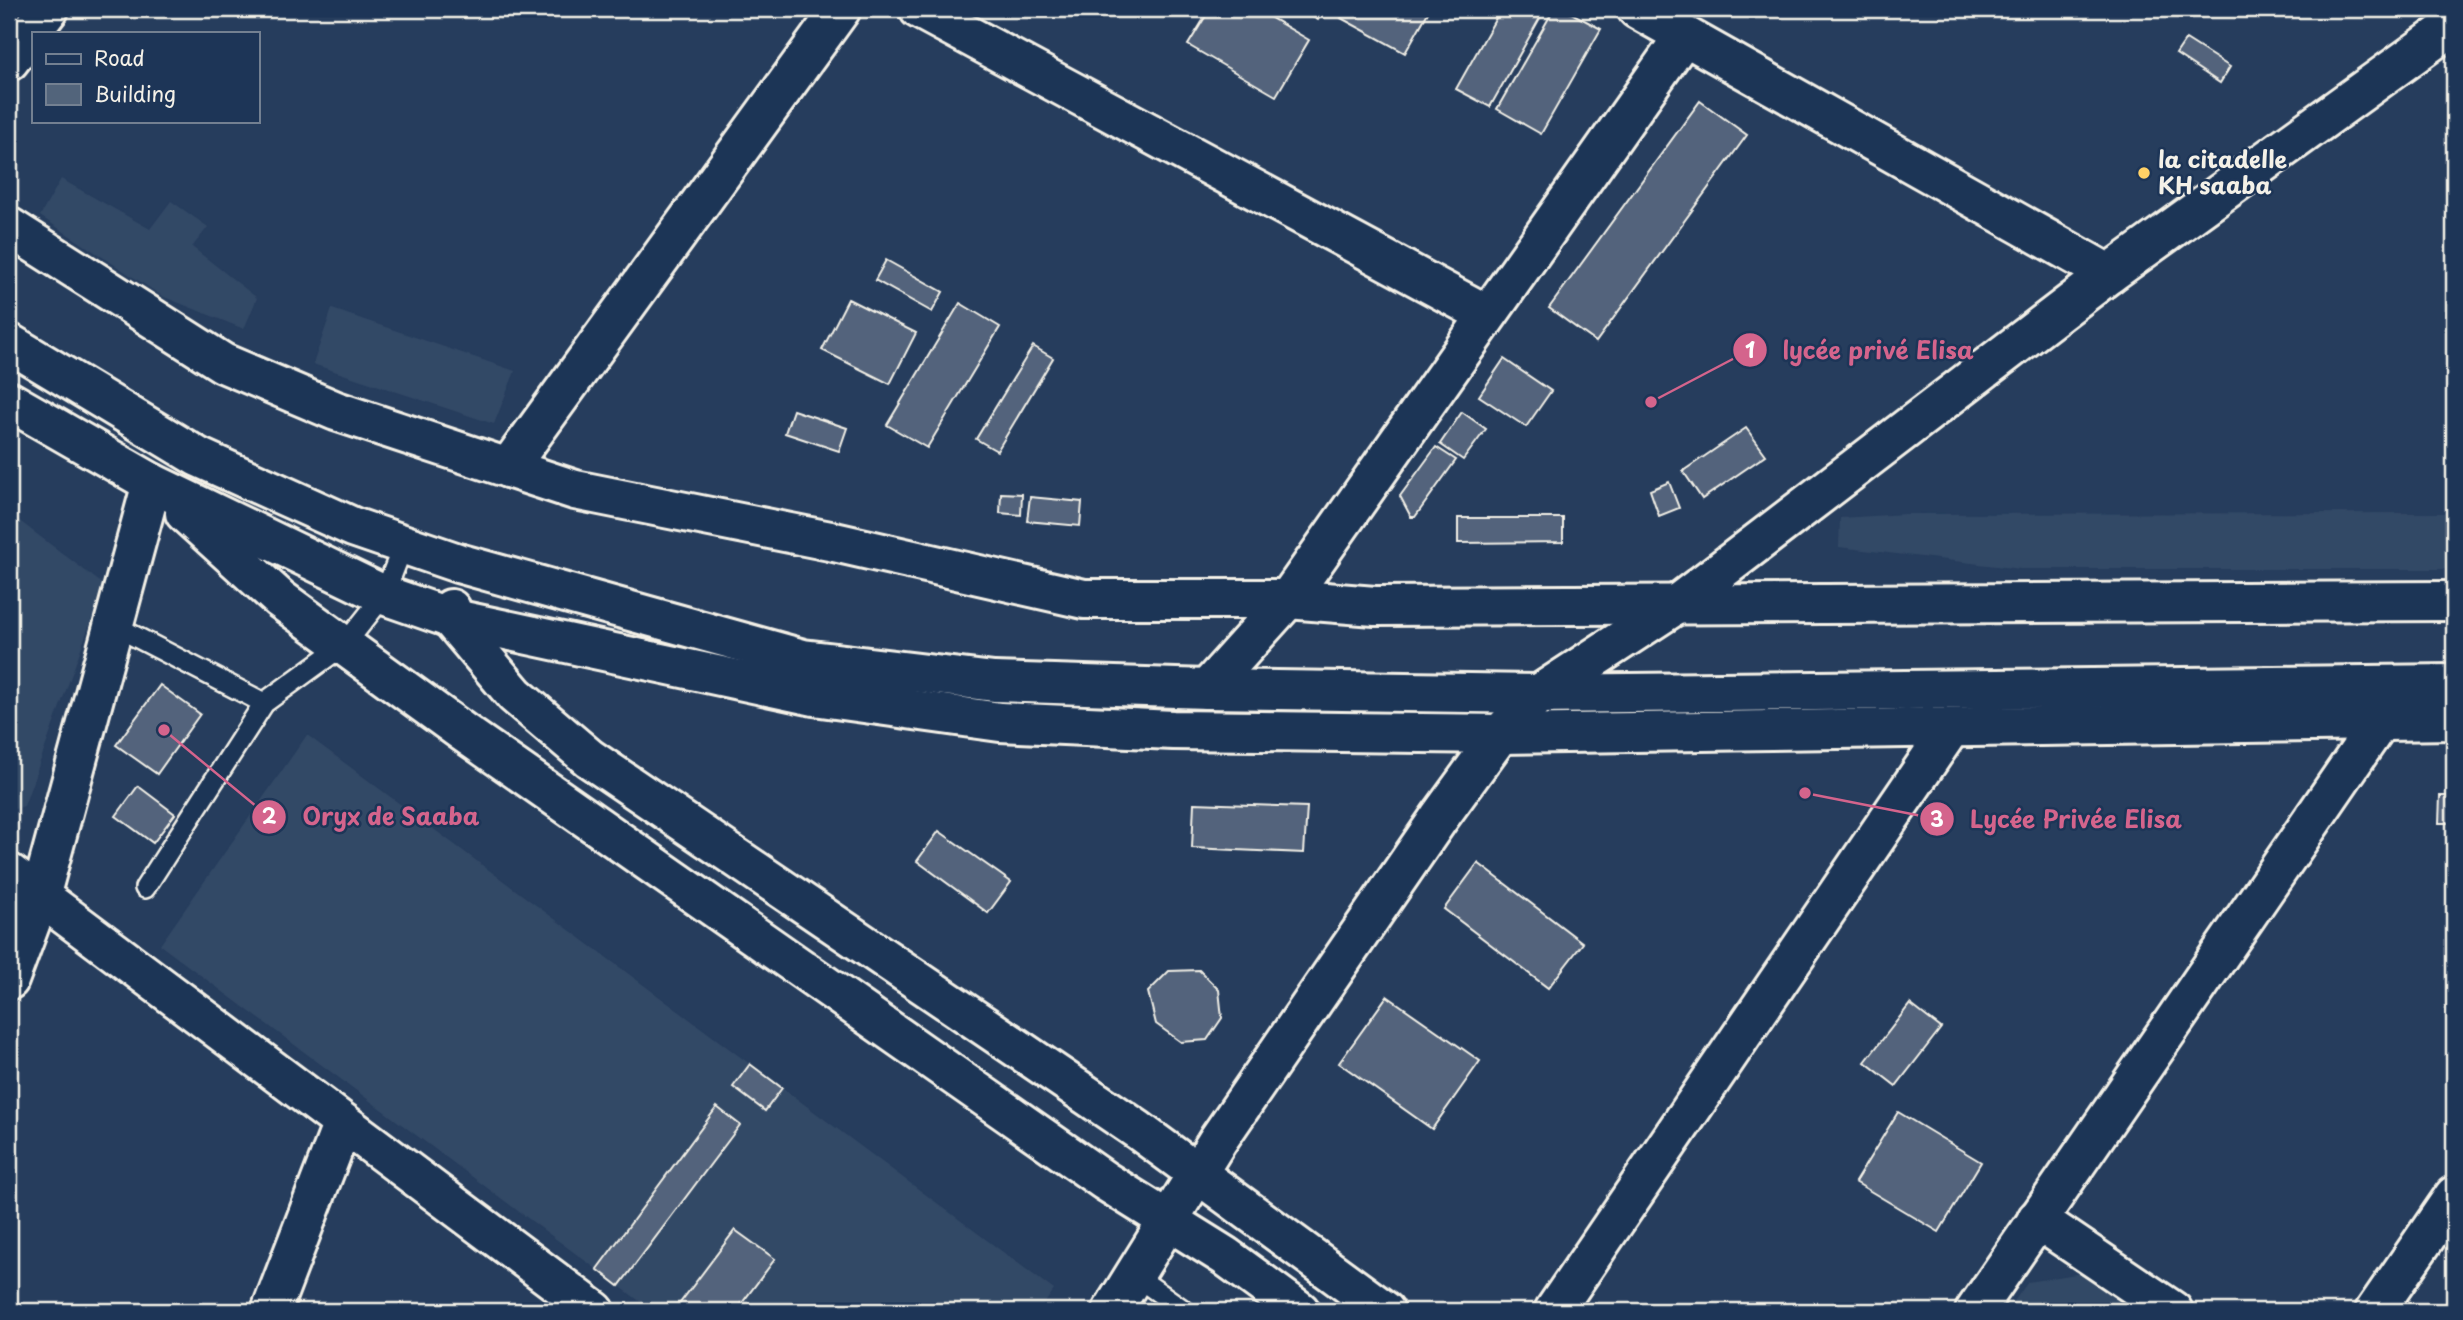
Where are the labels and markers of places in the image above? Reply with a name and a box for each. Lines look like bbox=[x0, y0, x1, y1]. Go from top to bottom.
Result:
place label: la citadelle KH saaba bbox=[2158, 141, 2287, 202]
marker: la citadelle KH saaba bbox=[2136, 165, 2152, 181]
callout: lycée privé Elisa bbox=[1732, 328, 1989, 373]
callout: Oryx de Saaba bbox=[252, 794, 495, 839]
callout: Lycée Privée Elisa bbox=[1920, 797, 2197, 842]

